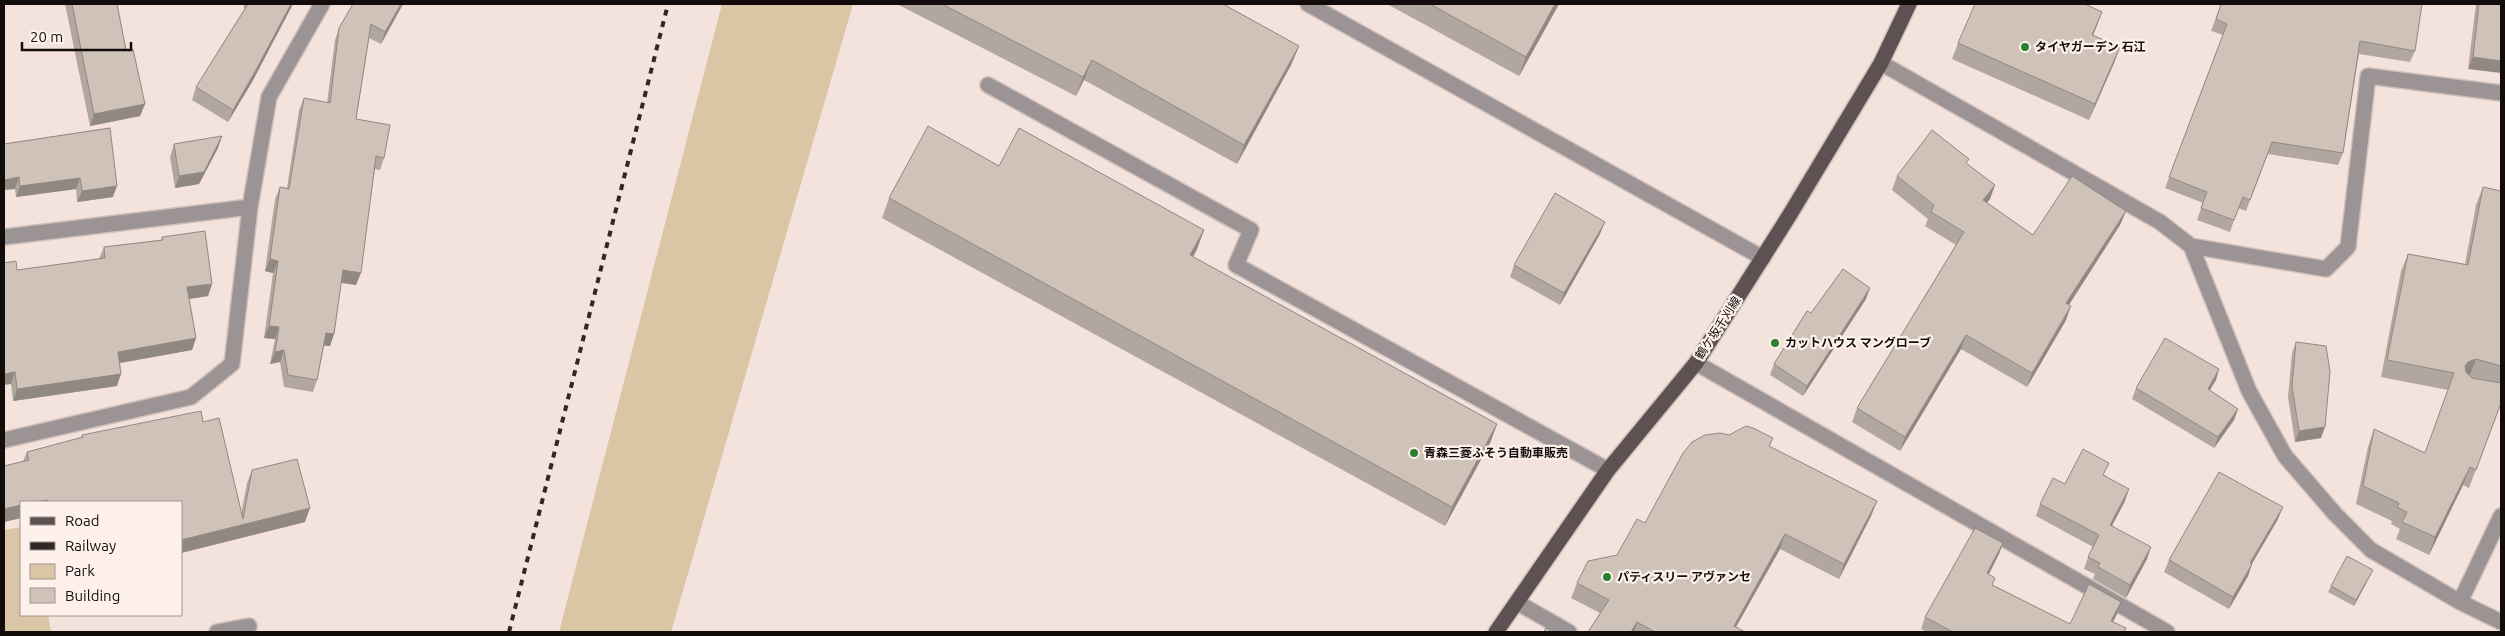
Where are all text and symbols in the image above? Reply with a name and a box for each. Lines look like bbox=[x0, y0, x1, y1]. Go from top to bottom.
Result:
scale bar bbox=[22, 20, 131, 52]
text: 20 m bbox=[30, 28, 63, 45]
place label: タイヤガーデン 石江 bbox=[2035, 40, 2146, 53]
marker: タイヤガーデン 石江 bbox=[2019, 41, 2031, 53]
street label: 鶴ケ坂千刈線 bbox=[1693, 294, 1743, 361]
place label: カットハウス マングローブ bbox=[1785, 336, 1931, 349]
marker: カットハウス マングローブ bbox=[1769, 337, 1781, 349]
place label: 青森三菱ふそう自動車販売 bbox=[1424, 446, 1568, 459]
marker: 青森三菱ふそう自動車販売 bbox=[1408, 447, 1420, 459]
legend bbox=[20, 501, 182, 616]
text: Road bbox=[65, 512, 100, 529]
text: Railway bbox=[65, 537, 116, 554]
text: Park bbox=[65, 562, 95, 579]
place label: パティスリー アヴァンセ bbox=[1617, 570, 1751, 583]
marker: パティスリー アヴァンセ bbox=[1601, 571, 1613, 583]
text: Building bbox=[65, 587, 120, 604]

